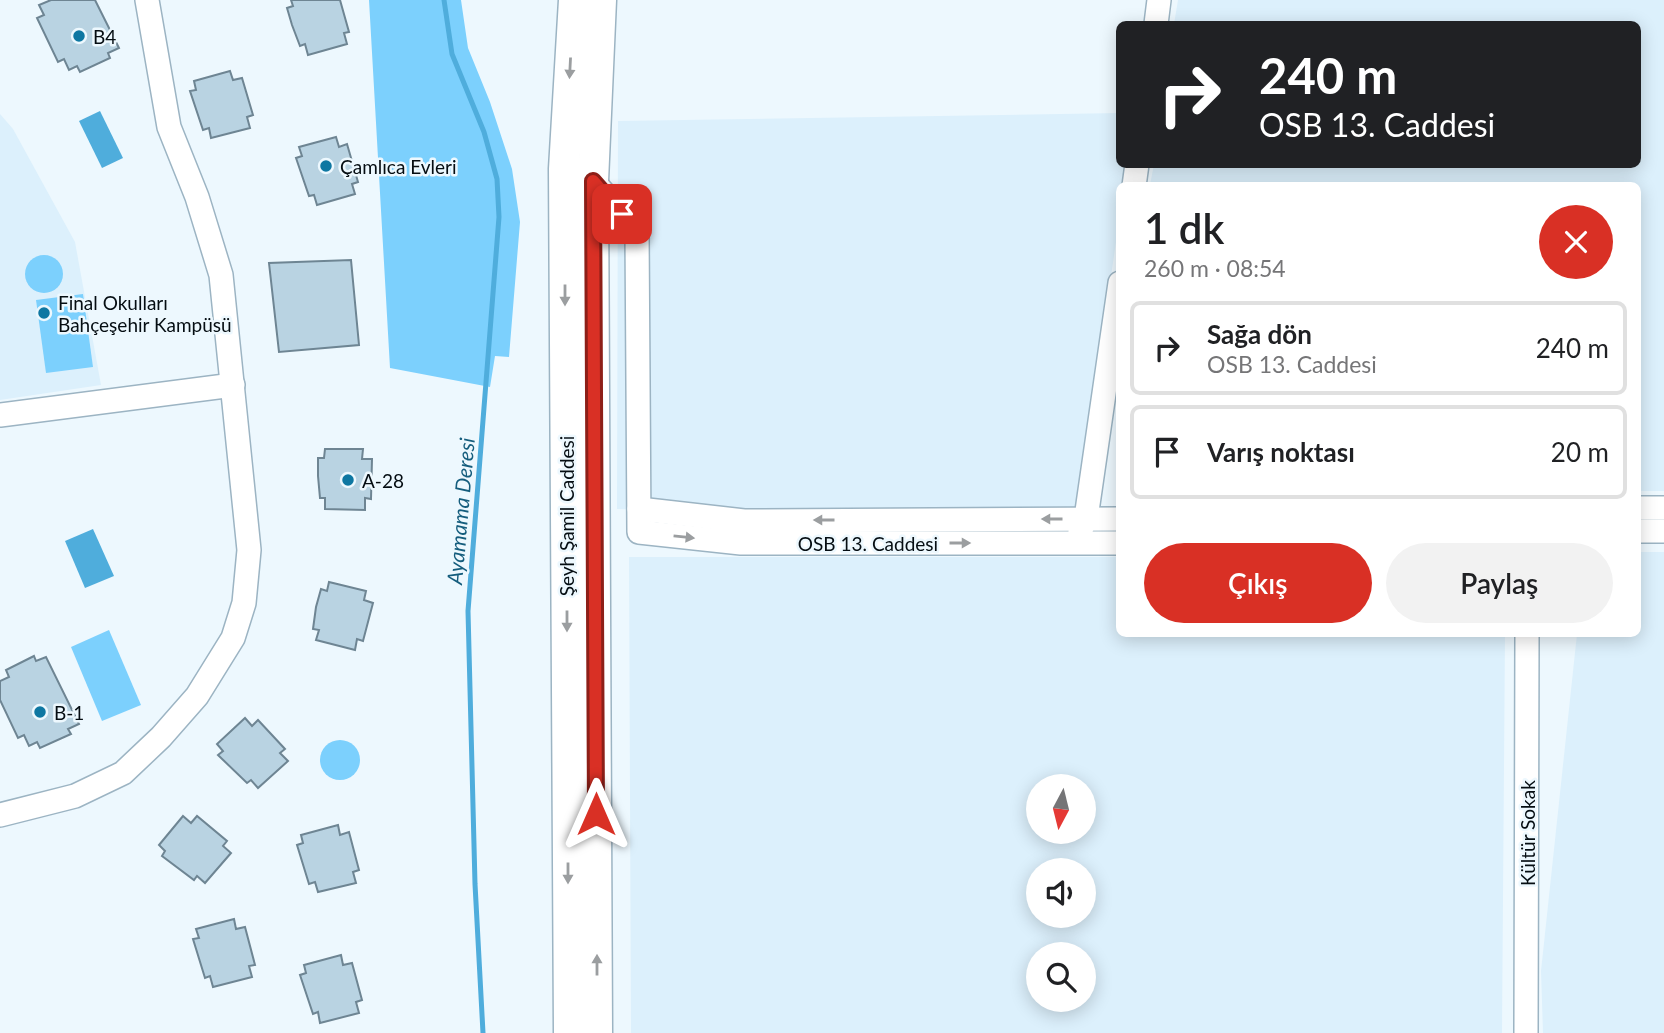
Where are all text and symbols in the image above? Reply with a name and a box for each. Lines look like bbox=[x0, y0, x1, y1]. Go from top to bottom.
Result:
place label: B4 bbox=[93, 25, 116, 48]
marker: B4 bbox=[71, 28, 87, 44]
text: 240 m bbox=[1259, 46, 1397, 104]
icon: right bbox=[1144, 49, 1235, 140]
one-way arrow bbox=[564, 57, 575, 79]
text: OSB 13. Caddesi bbox=[1259, 105, 1495, 144]
place label: Çamlıca Evleri bbox=[340, 155, 457, 178]
marker: Çamlıca Evleri bbox=[318, 158, 334, 174]
pin bbox=[592, 184, 652, 244]
icon: arrive bbox=[603, 195, 641, 233]
text: 1 dk bbox=[1144, 203, 1224, 253]
button: close bbox=[1539, 205, 1613, 279]
text: 260 m · 08:54 bbox=[1144, 254, 1286, 282]
one-way arrow bbox=[559, 285, 571, 307]
place label: Final Okulları Bahçeşehir Kampüsü bbox=[58, 291, 232, 336]
marker: Final Okulları Bahçeşehir Kampüsü bbox=[36, 305, 52, 321]
text: Sağa dön bbox=[1207, 318, 1312, 350]
icon: right bbox=[1148, 329, 1186, 367]
text: 240 m bbox=[1536, 332, 1609, 364]
text: OSB 13. Caddesi bbox=[1207, 350, 1377, 378]
icon: arrive bbox=[1148, 433, 1186, 471]
water label: Ayamama Deresi bbox=[441, 436, 479, 586]
street label: Şeyh Şamil Caddesi bbox=[555, 436, 578, 596]
text: Varış noktası bbox=[1207, 436, 1355, 468]
text: 20 m bbox=[1551, 436, 1609, 468]
place label: A-28 bbox=[362, 469, 404, 492]
marker: A-28 bbox=[340, 472, 356, 488]
one-way arrow bbox=[1041, 513, 1063, 524]
one-way arrow bbox=[813, 514, 835, 526]
one-way arrow bbox=[673, 532, 695, 543]
street label: OSB 13. Caddesi bbox=[798, 532, 938, 555]
one-way arrow bbox=[949, 537, 971, 549]
button: Çıkış bbox=[1144, 543, 1372, 623]
button: Paylaş bbox=[1386, 543, 1613, 623]
one-way arrow bbox=[561, 610, 573, 632]
place label: B-1 bbox=[54, 701, 84, 724]
marker: B-1 bbox=[32, 704, 48, 720]
north arrow bbox=[1026, 774, 1096, 844]
map controls bbox=[1026, 774, 1096, 1012]
position arrow bbox=[559, 777, 633, 851]
street label: Kültür Sokak bbox=[1516, 780, 1539, 886]
button: sound bbox=[1026, 858, 1096, 928]
one-way arrow bbox=[562, 862, 574, 884]
button: search bbox=[1026, 942, 1096, 1012]
one-way arrow bbox=[591, 954, 603, 976]

